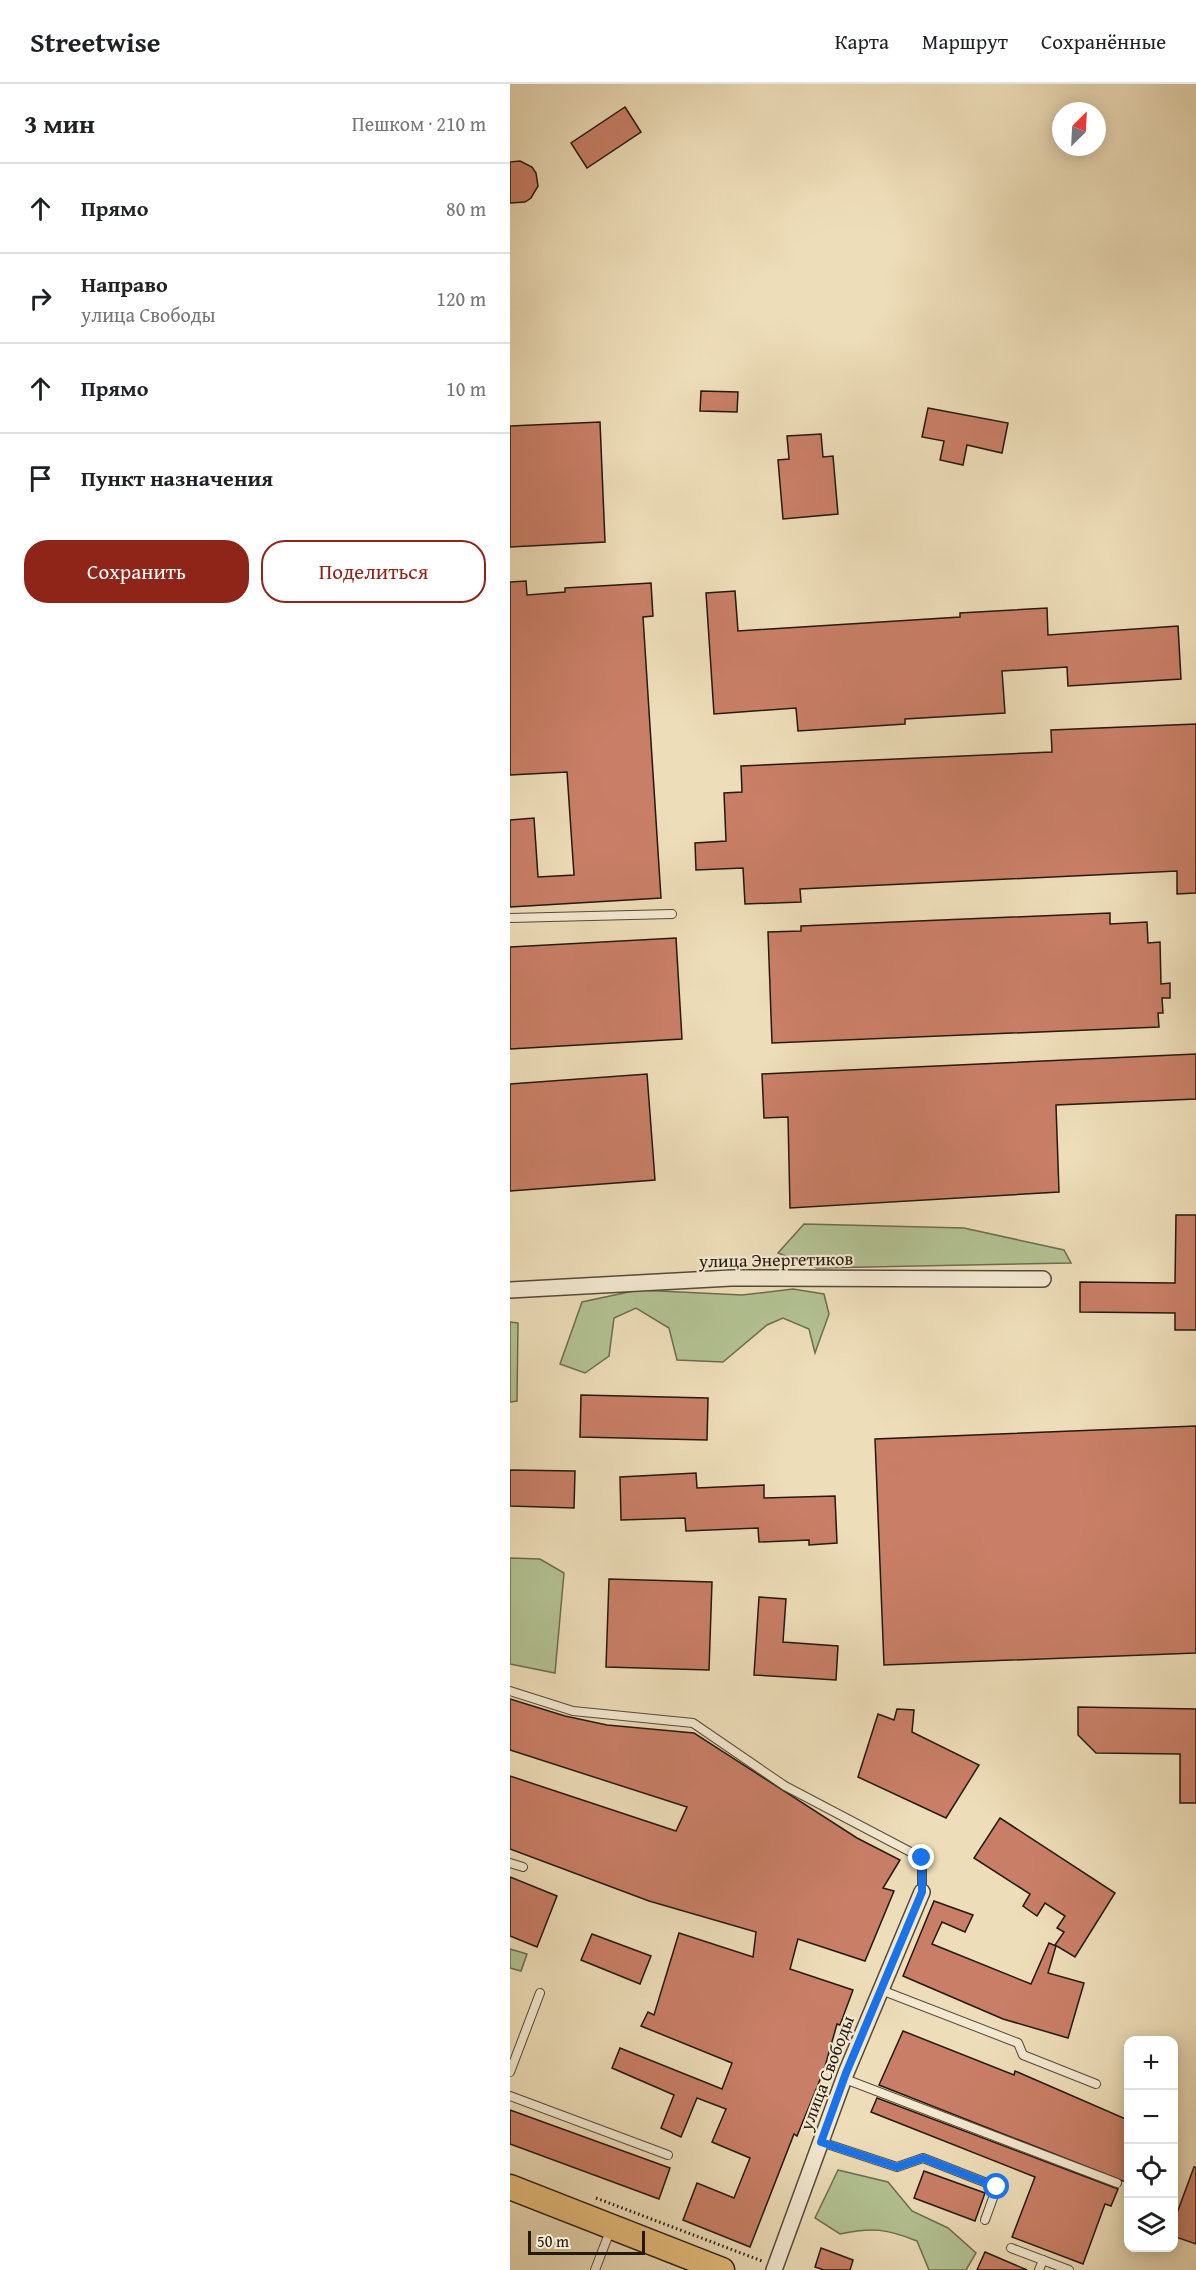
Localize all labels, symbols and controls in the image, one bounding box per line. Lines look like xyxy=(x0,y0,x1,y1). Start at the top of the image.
text: Streetwise xyxy=(30,21,160,62)
text: Карта xyxy=(835,26,889,57)
text: Маршрут xyxy=(922,26,1008,57)
text: Сохранённые xyxy=(1041,26,1166,57)
north arrow xyxy=(1052,102,1106,156)
text: 3 мин xyxy=(24,104,95,143)
text: Пешком · 210 m xyxy=(352,109,486,138)
icon: ahead xyxy=(24,192,57,225)
text: Прямо xyxy=(81,192,148,224)
text: 80 m xyxy=(446,194,486,223)
text: Направо xyxy=(81,268,168,300)
icon: right xyxy=(24,282,57,315)
text: 120 m xyxy=(436,284,486,313)
text: улица Свободы xyxy=(81,300,216,329)
icon: ahead xyxy=(24,372,57,405)
text: Прямо xyxy=(81,372,148,404)
text: 10 m xyxy=(446,374,486,403)
icon: arrive xyxy=(24,462,57,495)
text: Пункт назначения xyxy=(81,462,273,494)
button: Сохранить xyxy=(24,540,249,603)
button: Поделиться xyxy=(261,540,486,603)
street label: улица Энергетиков xyxy=(698,1245,854,1274)
route end xyxy=(908,1844,934,1870)
street label: улица Свободы xyxy=(792,2011,861,2135)
map controls xyxy=(1124,2036,1178,2252)
button: + xyxy=(1124,2036,1178,2090)
button: − xyxy=(1124,2090,1178,2144)
button: locate xyxy=(1124,2144,1178,2198)
route start xyxy=(983,2173,1009,2199)
button: layers xyxy=(1124,2198,1178,2252)
scale bar xyxy=(528,2228,645,2256)
text: 50 m xyxy=(537,2229,569,2253)

